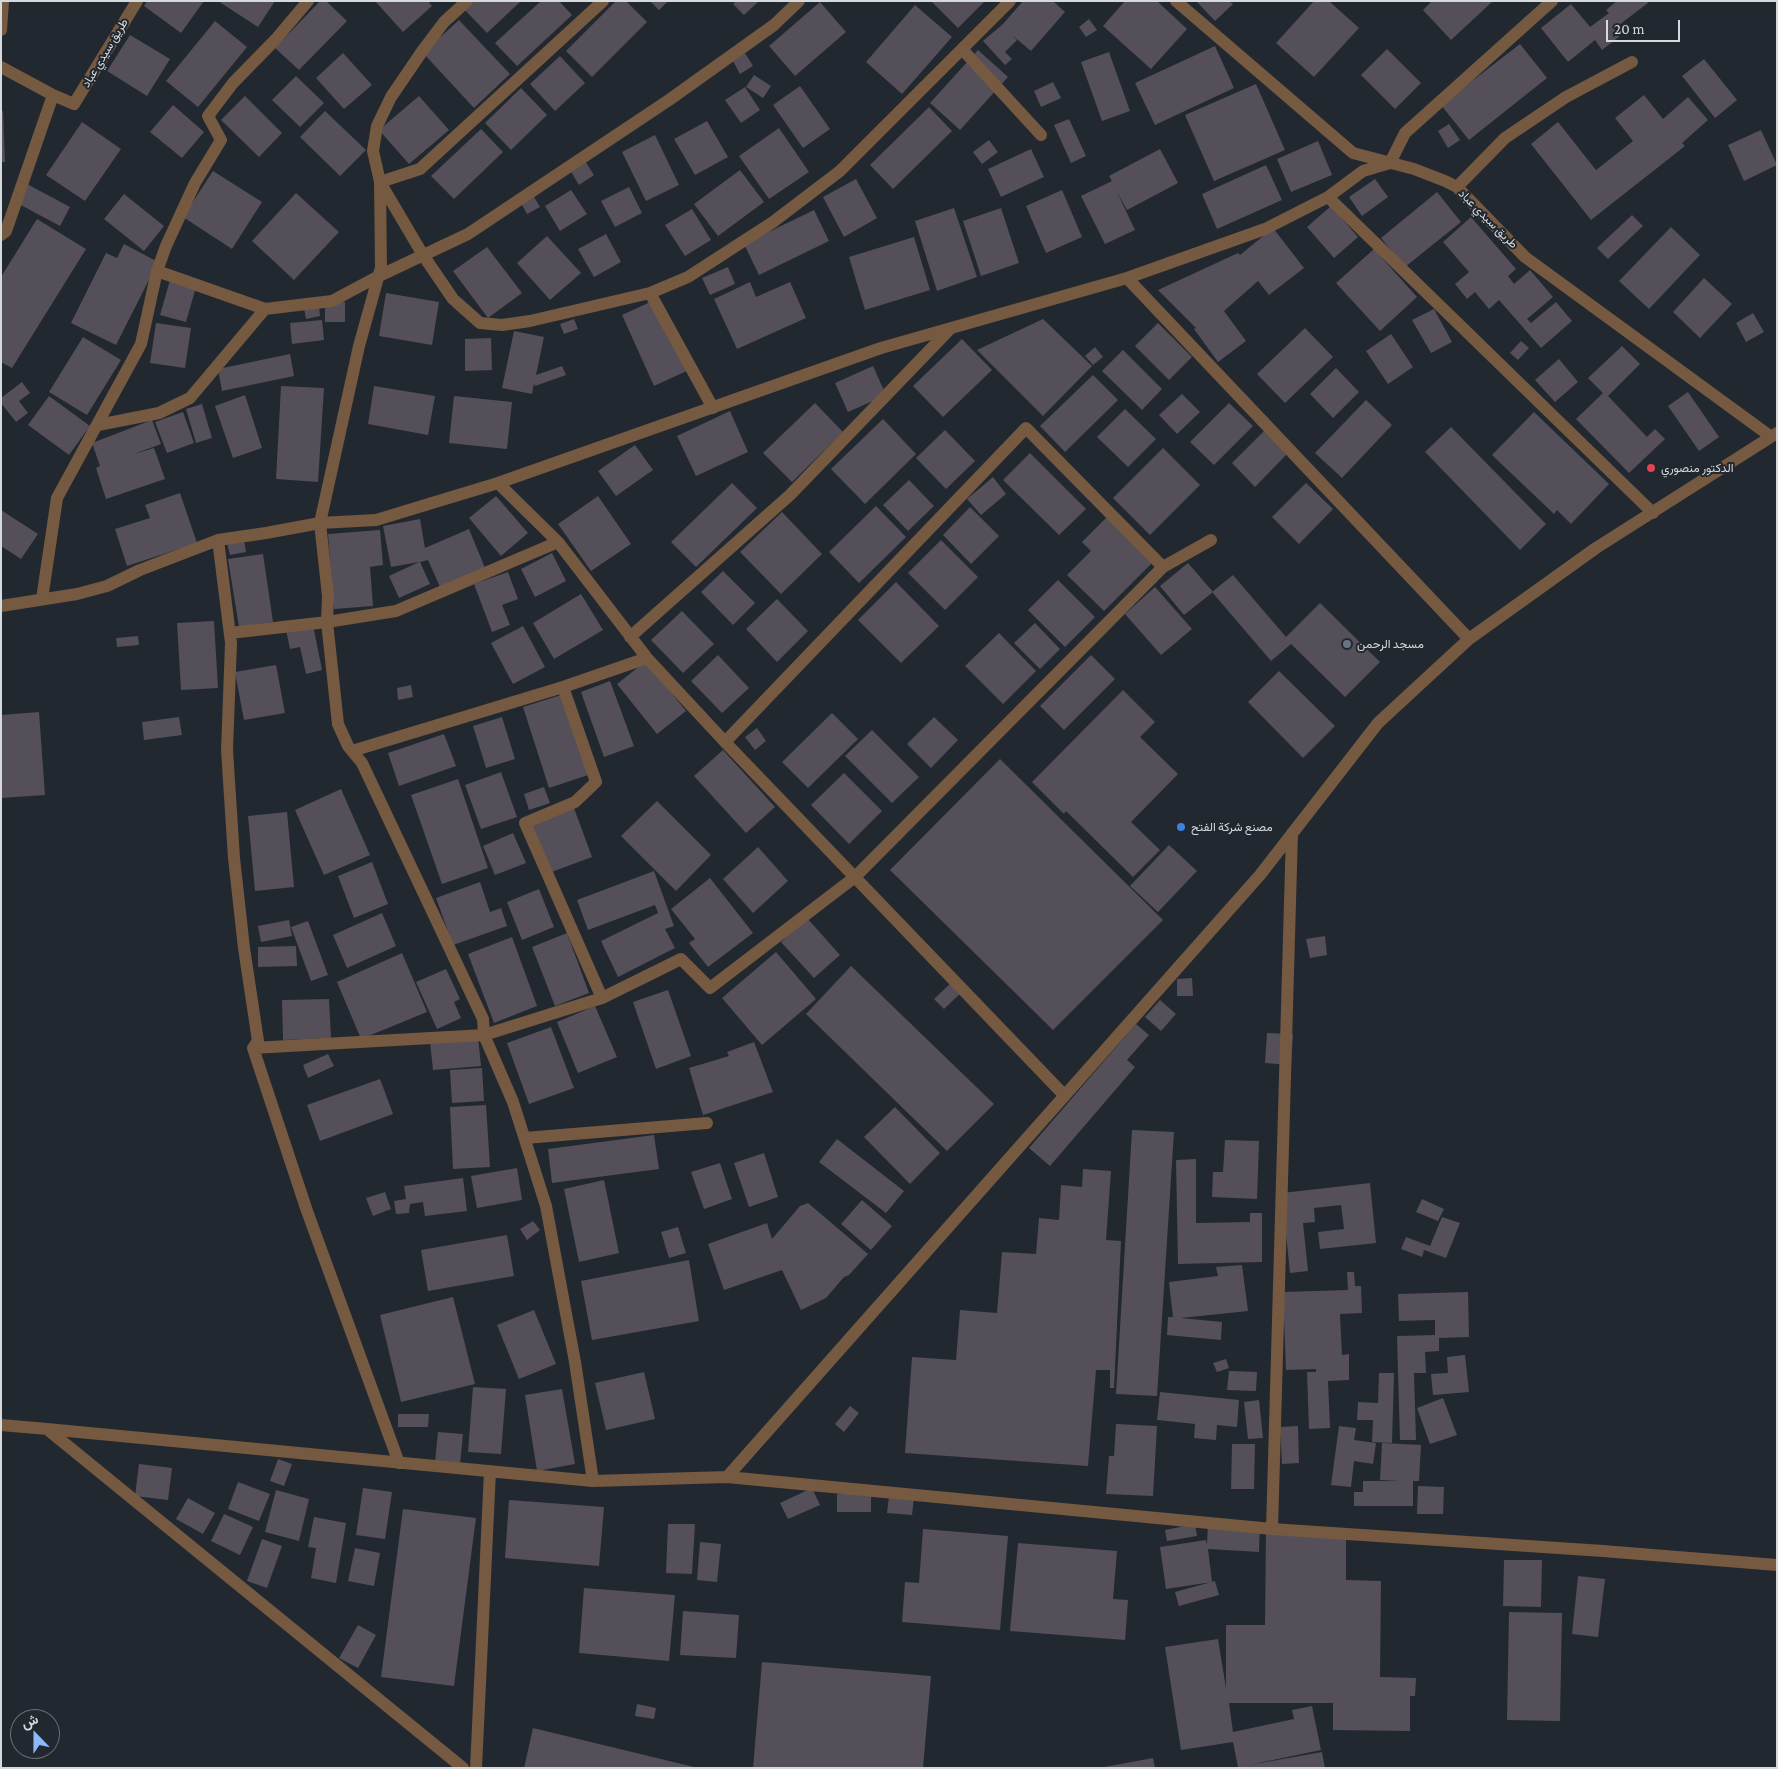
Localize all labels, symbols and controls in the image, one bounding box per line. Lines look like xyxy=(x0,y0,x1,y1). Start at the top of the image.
scale bar xyxy=(1608,10,1682,42)
street label: طريق سيدي عباد xyxy=(79,16,131,90)
text: 20 m xyxy=(1614,21,1645,37)
street label: طريق سيدي عباد xyxy=(1455,186,1521,252)
place label: الدكتور منصوري xyxy=(1661,461,1733,475)
marker: الدكتور منصوري xyxy=(1645,462,1657,474)
place label: مسجد الرحمن xyxy=(1357,637,1424,651)
marker: مسجد الرحمن xyxy=(1341,638,1353,650)
place label: مصنع شركة الفتح xyxy=(1191,820,1273,834)
marker: مصنع شركة الفتح xyxy=(1175,821,1187,833)
north arrow xyxy=(10,1709,60,1759)
text: ش xyxy=(19,1710,41,1732)

